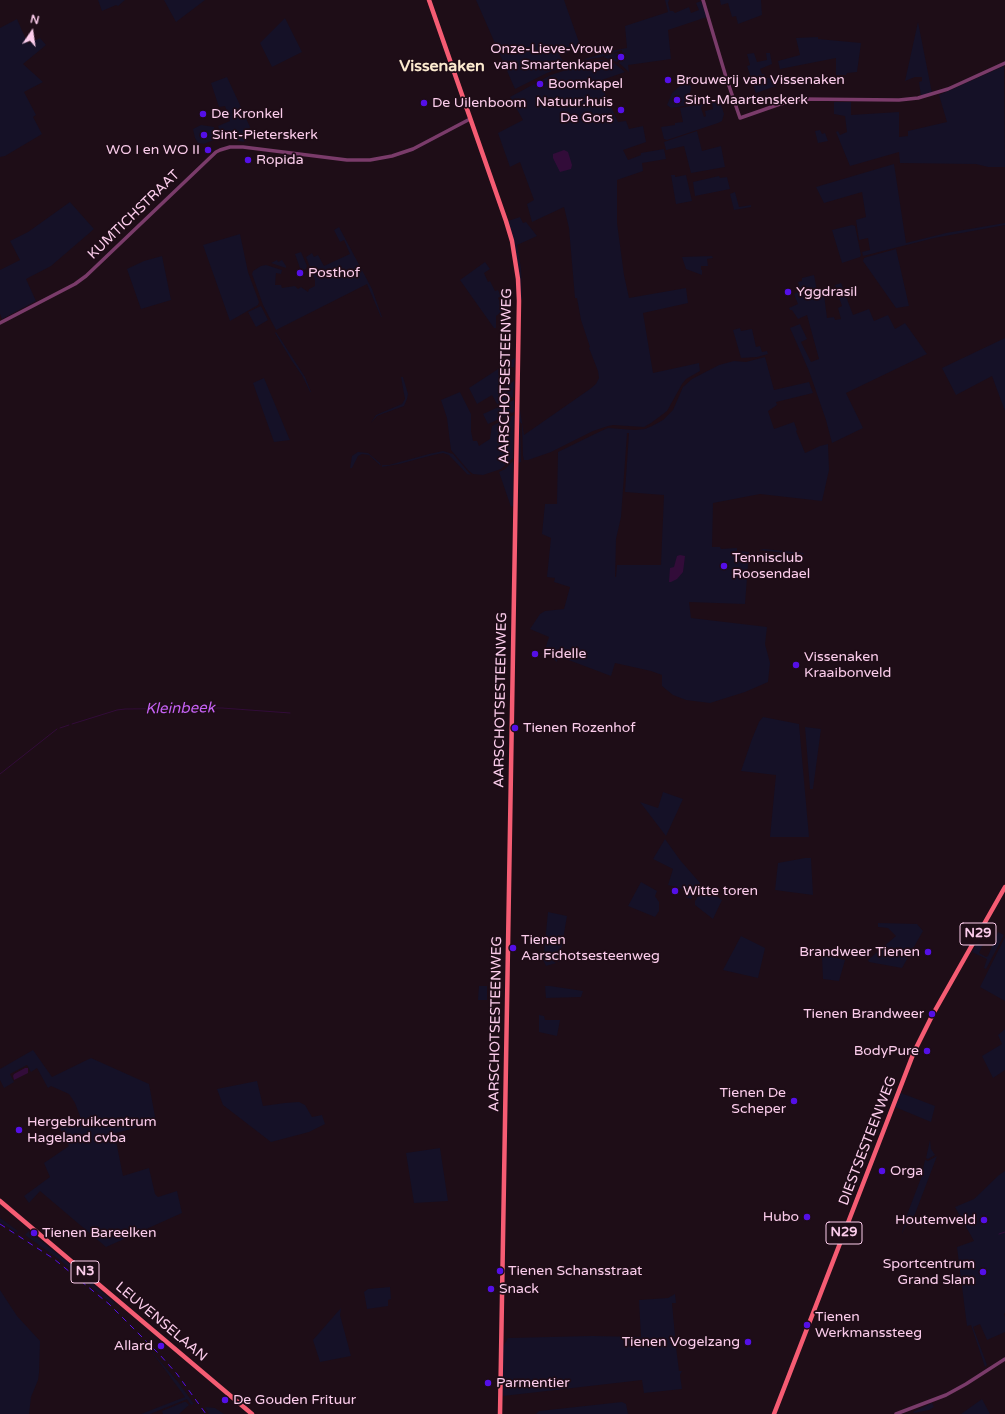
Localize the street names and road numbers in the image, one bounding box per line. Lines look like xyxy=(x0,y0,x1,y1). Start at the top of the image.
street label: KUMTICHSTRAAT xyxy=(85,167,183,263)
street label: AARSCHOTSESTEENWEG xyxy=(496,288,516,464)
street label: AARSCHOTSESTEENWEG xyxy=(491,612,511,788)
road number: N29 xyxy=(960,923,996,945)
street label: AARSCHOTSESTEENWEG xyxy=(486,936,506,1112)
street label: DIESTSESTEENWEG xyxy=(836,1074,900,1208)
road number: N29 xyxy=(826,1222,862,1244)
road number: N3 xyxy=(71,1261,99,1283)
street label: LEUVENSELAAN xyxy=(112,1279,210,1365)

